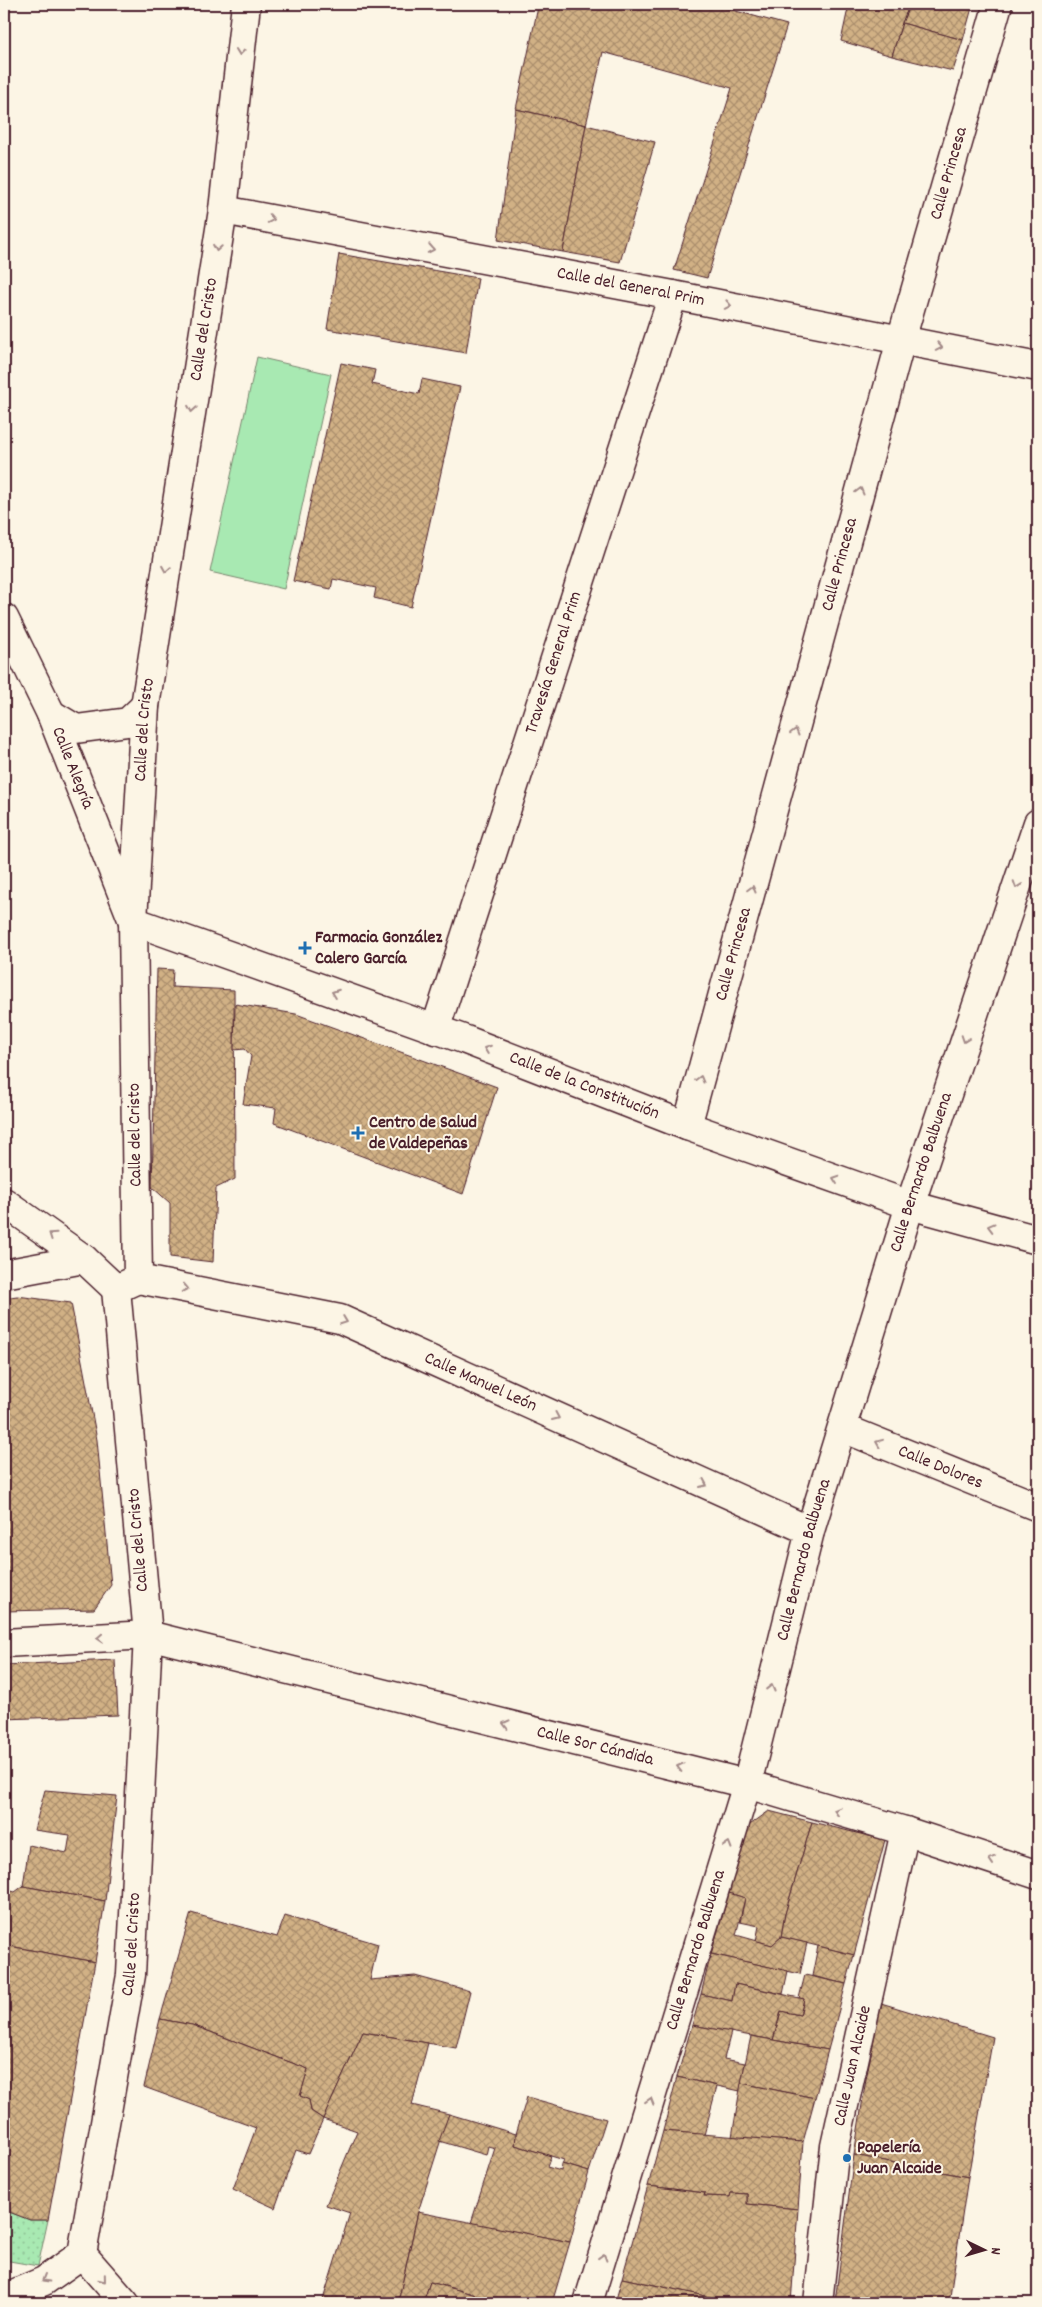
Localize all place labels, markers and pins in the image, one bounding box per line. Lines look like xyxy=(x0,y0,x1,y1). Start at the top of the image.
place label: Farmacia González Calero García xyxy=(315,926,442,972)
marker: Farmacia González Calero García xyxy=(299,942,311,954)
place label: Centro de Salud de Valdepeñas xyxy=(369,1111,477,1157)
marker: Centro de Salud de Valdepeñas xyxy=(351,1126,365,1140)
place label: Papelería Juan Alcaide xyxy=(857,2136,942,2182)
marker: Papelería Juan Alcaide xyxy=(841,2152,853,2164)

